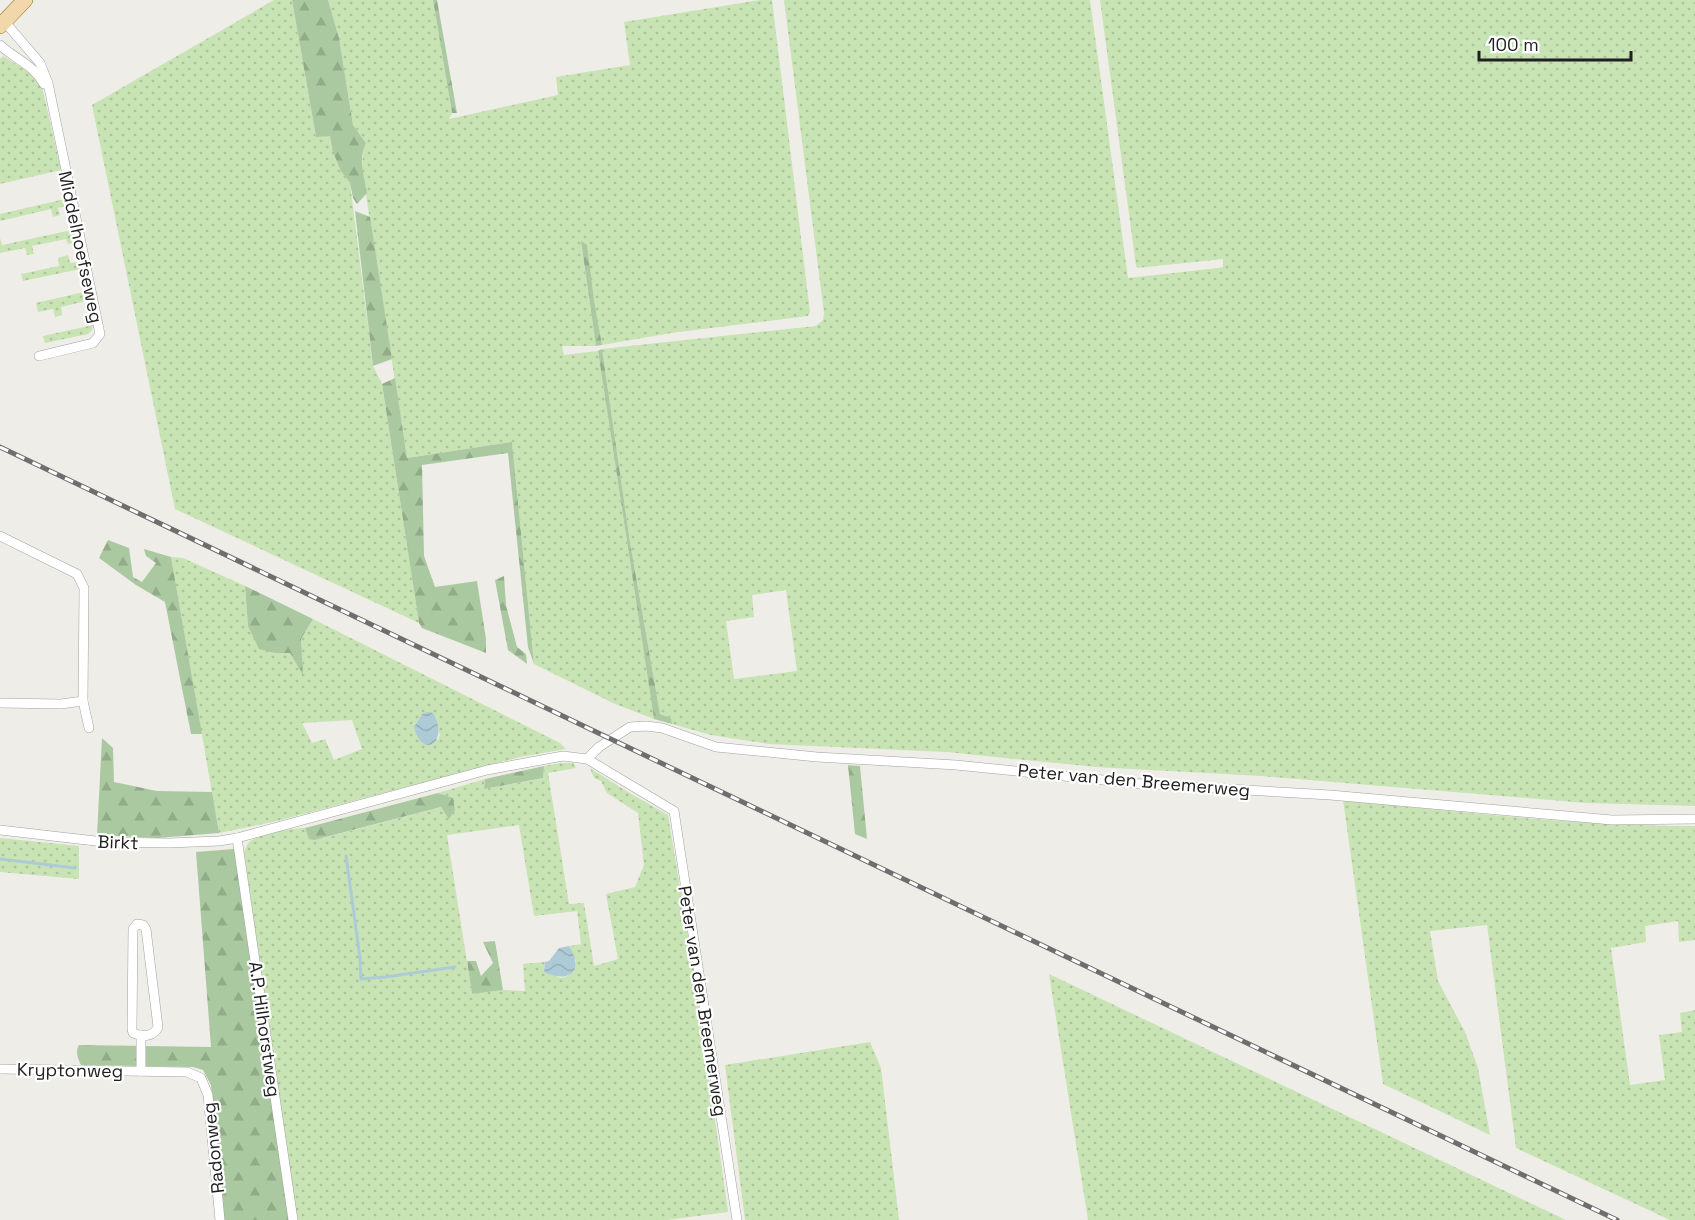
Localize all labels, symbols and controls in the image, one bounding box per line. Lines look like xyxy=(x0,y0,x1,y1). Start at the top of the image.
scale bar xyxy=(1479,24,1630,62)
text: 100 m xyxy=(1488,33,1539,56)
street label: Middelhoefseweg xyxy=(54,169,108,325)
street label: Peter van den Breemerweg xyxy=(1017,758,1251,802)
street label: Birkt xyxy=(97,830,139,854)
street label: Peter van den Breemerweg xyxy=(673,884,733,1118)
street label: A.P. Hilhorstweg xyxy=(244,960,286,1098)
street label: Kryptonweg xyxy=(17,1058,123,1082)
street label: Radonweg xyxy=(197,1101,229,1195)

